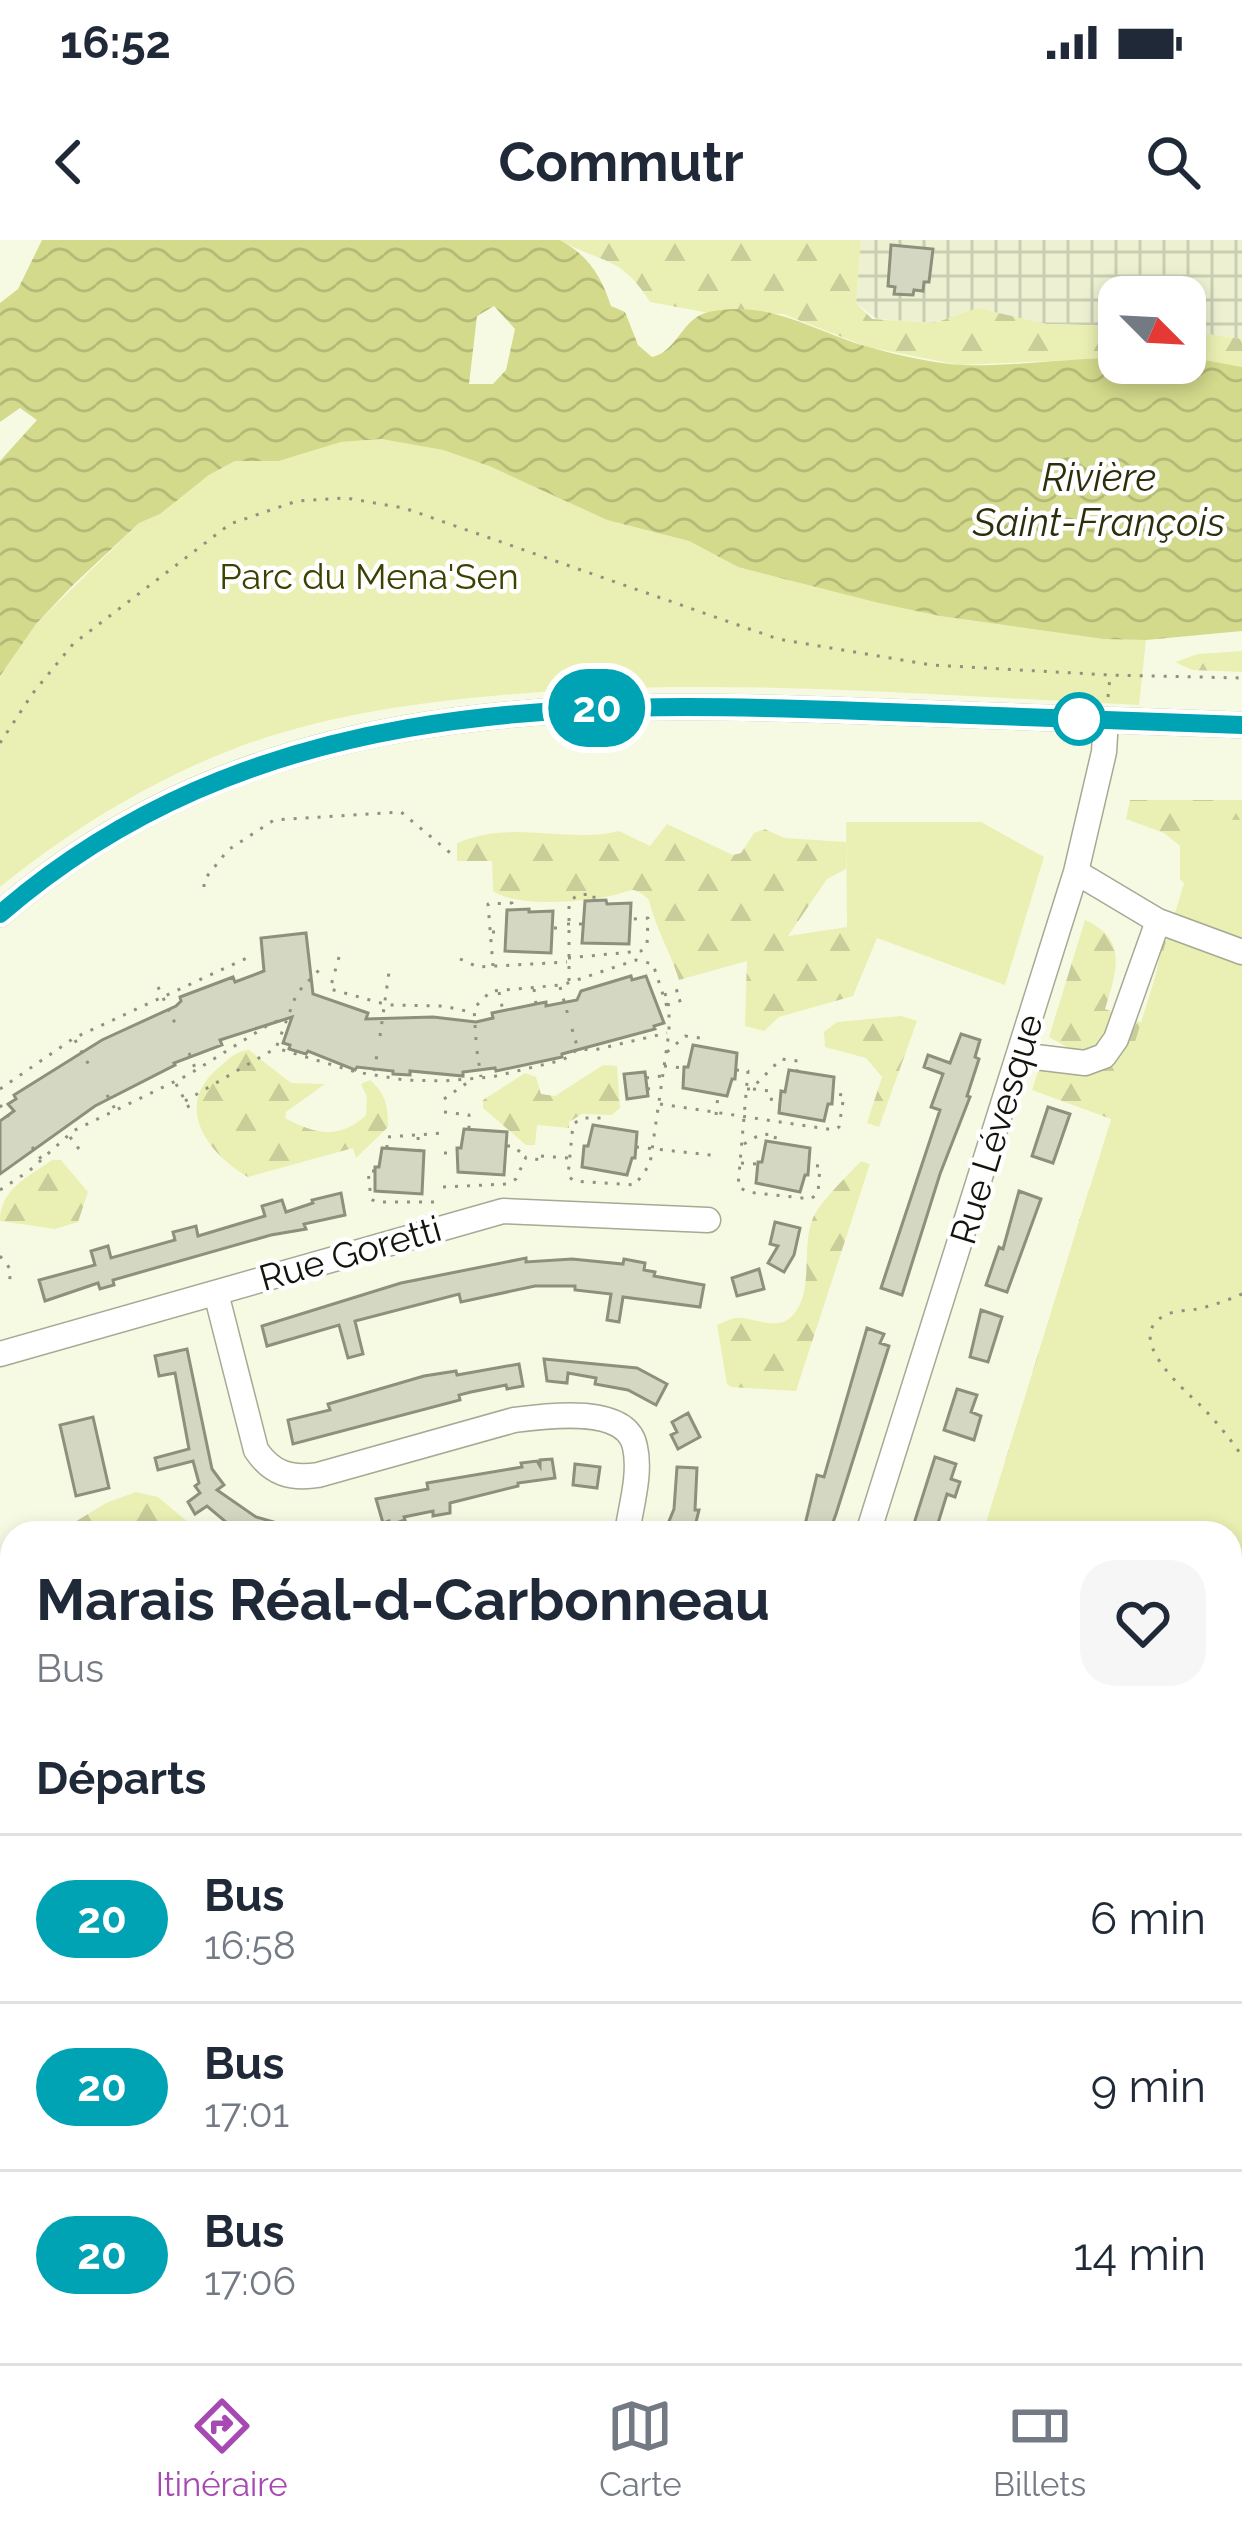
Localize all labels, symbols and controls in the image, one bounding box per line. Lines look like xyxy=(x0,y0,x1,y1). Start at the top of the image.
text: 16:52 xyxy=(60,16,171,69)
icon: back xyxy=(36,129,102,195)
icon: search xyxy=(1140,129,1206,195)
text: Commutr xyxy=(498,130,744,194)
north arrow xyxy=(1098,276,1206,384)
map controls xyxy=(1098,276,1206,384)
water label: Rivière Saint-François xyxy=(972,454,1225,545)
park label: Parc du Mena'Sen xyxy=(219,555,519,597)
line badge: 20 xyxy=(543,669,651,747)
text: 20 xyxy=(572,683,622,732)
unlabelled marker xyxy=(1054,694,1104,744)
street label: Rue Lévesque xyxy=(941,1009,1051,1249)
street label: Rue Goretti xyxy=(254,1207,446,1299)
button: heart xyxy=(1080,1560,1206,1686)
text: Marais Réal-d-Carbonneau xyxy=(36,1566,770,1633)
text: Bus xyxy=(36,1645,104,1691)
text: Départs xyxy=(36,1752,206,1805)
text: Bus xyxy=(204,1869,285,1922)
text: 6 min xyxy=(1090,1892,1206,1945)
text: 20 xyxy=(77,1894,127,1943)
text: 16:58 xyxy=(204,1922,296,1968)
text: Bus xyxy=(204,2037,285,2090)
text: 9 min xyxy=(1091,2060,1206,2113)
text: 20 xyxy=(77,2062,127,2111)
text: 17:01 xyxy=(204,2090,289,2136)
text: Bus xyxy=(204,2205,285,2258)
text: 14 min xyxy=(1073,2228,1206,2281)
text: 20 xyxy=(77,2230,127,2279)
text: 17:06 xyxy=(204,2258,296,2304)
tab: Itinéraire xyxy=(156,2393,288,2504)
tab: Carte xyxy=(599,2393,682,2504)
tab: Billets xyxy=(993,2393,1086,2504)

